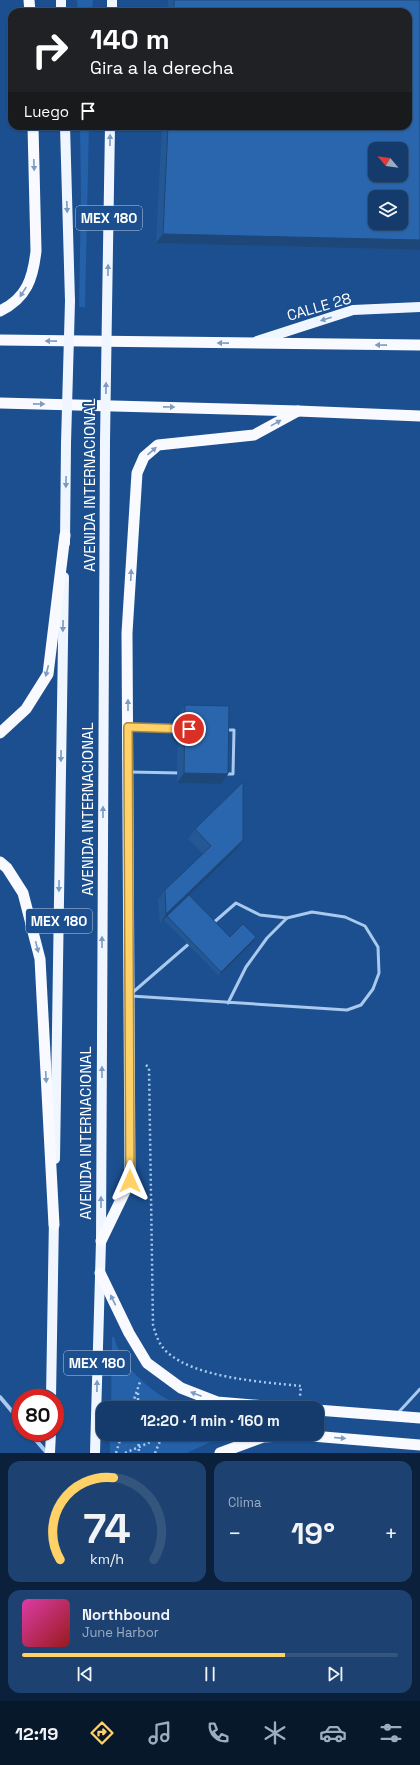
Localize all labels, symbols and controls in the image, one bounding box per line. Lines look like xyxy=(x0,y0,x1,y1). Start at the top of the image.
text: 140 m xyxy=(90,21,170,57)
icon: right xyxy=(24,24,76,76)
text: Gira a la derecha xyxy=(90,56,234,79)
icon: arrive xyxy=(77,100,99,122)
text: Luego xyxy=(24,102,69,121)
one-way arrow xyxy=(107,133,113,146)
north arrow xyxy=(368,142,408,182)
map controls xyxy=(368,142,408,230)
one-way arrow xyxy=(31,159,37,172)
button: layers xyxy=(368,190,408,230)
one-way arrow xyxy=(64,201,70,214)
road number: MEX 180 xyxy=(76,206,142,230)
one-way arrow xyxy=(105,263,111,276)
one-way arrow xyxy=(19,287,27,297)
street label: CALLE 28 xyxy=(284,288,353,325)
one-way arrow xyxy=(320,316,332,322)
one-way arrow xyxy=(44,338,57,344)
one-way arrow xyxy=(216,340,229,346)
one-way arrow xyxy=(374,342,387,348)
one-way arrow xyxy=(103,381,109,394)
street label: AVENIDA INTERNACIONAL xyxy=(80,398,99,572)
one-way arrow xyxy=(33,401,46,407)
one-way arrow xyxy=(163,404,175,411)
one-way arrow xyxy=(270,419,282,426)
one-way arrow xyxy=(146,446,157,455)
one-way arrow xyxy=(62,476,69,488)
one-way arrow xyxy=(127,569,134,581)
one-way arrow xyxy=(60,620,66,633)
one-way arrow xyxy=(44,665,50,677)
one-way arrow xyxy=(125,698,131,711)
pin xyxy=(172,712,206,746)
icon: arrive xyxy=(178,718,200,740)
street label: AVENIDA INTERNACIONAL xyxy=(78,722,97,896)
one-way arrow xyxy=(58,750,64,763)
one-way arrow xyxy=(100,805,106,818)
one-way arrow xyxy=(56,880,62,893)
road number: MEX 180 xyxy=(26,909,92,933)
one-way arrow xyxy=(99,935,105,948)
one-way arrow xyxy=(34,941,40,954)
street label: AVENIDA INTERNACIONAL xyxy=(76,1046,95,1220)
one-way arrow xyxy=(99,1065,105,1078)
one-way arrow xyxy=(43,1071,49,1084)
position arrow xyxy=(109,1160,151,1202)
one-way arrow xyxy=(98,1195,104,1208)
one-way arrow xyxy=(110,1294,116,1306)
road number: MEX 180 xyxy=(64,1351,130,1375)
one-way arrow xyxy=(94,1379,100,1392)
speed limit sign: 80 xyxy=(12,1389,64,1441)
one-way arrow xyxy=(191,1391,202,1397)
text: 12:20 · 1 min · 160 m xyxy=(140,1411,280,1430)
one-way arrow xyxy=(334,1435,346,1441)
text: Clima xyxy=(228,1494,261,1511)
text: 74 xyxy=(83,1501,131,1554)
text: 19° xyxy=(291,1514,335,1553)
text: − xyxy=(228,1519,242,1547)
text: + xyxy=(384,1519,398,1547)
text: km/h xyxy=(90,1549,124,1567)
text: Northbound xyxy=(82,1605,170,1624)
text: June Harbor xyxy=(82,1624,159,1641)
icon: previous xyxy=(74,1663,96,1685)
icon: pause xyxy=(199,1663,221,1685)
icon: next xyxy=(324,1663,346,1685)
icon: directions xyxy=(88,1719,116,1747)
icon: music xyxy=(146,1719,174,1747)
icon: phone xyxy=(204,1719,232,1747)
icon: climate xyxy=(261,1719,289,1747)
icon: car xyxy=(319,1719,347,1747)
icon: filters xyxy=(377,1719,405,1747)
text: 12:19 xyxy=(15,1722,58,1745)

